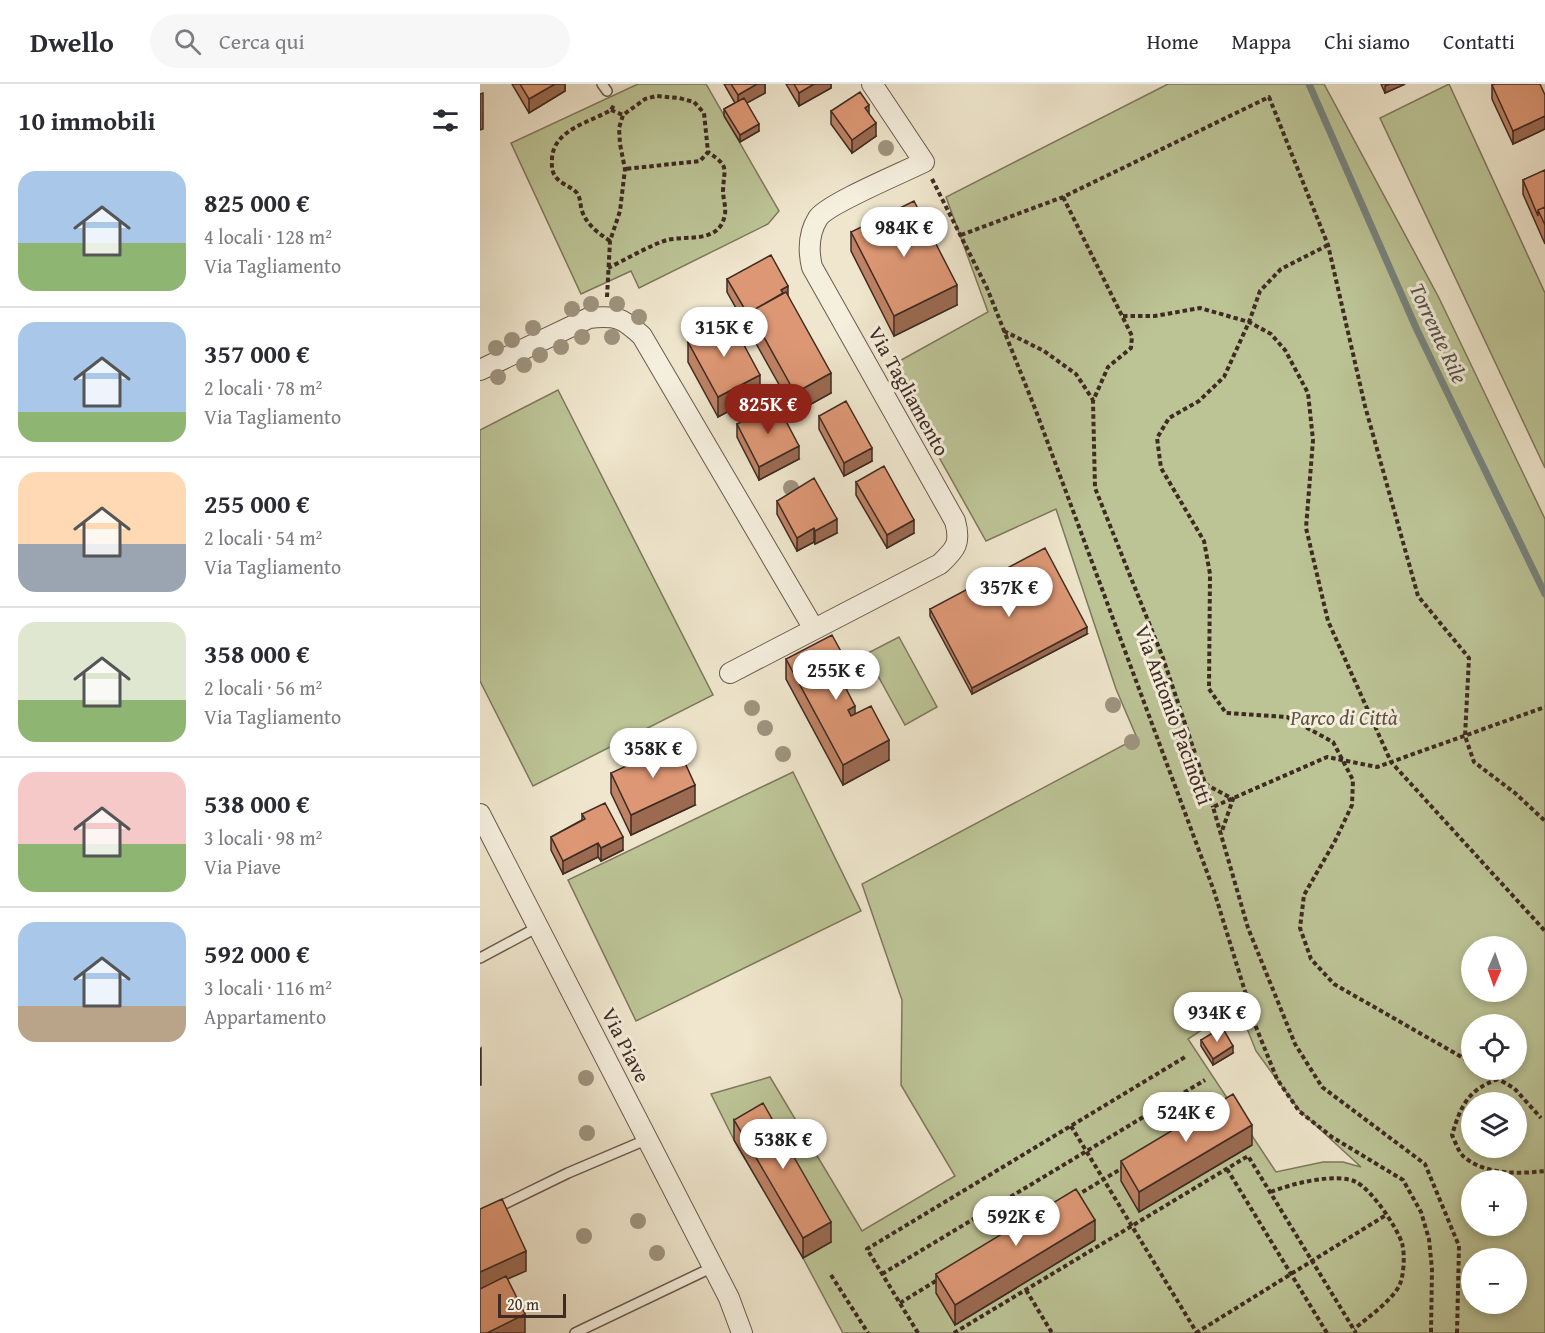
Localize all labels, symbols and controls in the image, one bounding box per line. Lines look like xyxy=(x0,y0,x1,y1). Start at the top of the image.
search box xyxy=(150,14,570,68)
text: Dwello xyxy=(30,21,114,62)
icon: search xyxy=(171,25,204,58)
text: Cerca qui xyxy=(219,25,305,57)
text: Home xyxy=(1147,26,1199,57)
text: Mappa xyxy=(1232,26,1291,57)
text: Chi siamo xyxy=(1324,26,1410,57)
text: Contatti xyxy=(1443,26,1515,57)
text: 10 immobili xyxy=(18,101,156,140)
icon: filters xyxy=(429,104,462,137)
text: 825 000 € xyxy=(204,183,310,222)
icon: home xyxy=(66,195,138,267)
pin: 984K € xyxy=(855,207,953,258)
text: 984K € xyxy=(875,212,933,241)
text: 4 locali · 128 m² xyxy=(204,222,332,251)
text: Via Tagliamento xyxy=(204,251,341,280)
water label: Torrente Rile xyxy=(1402,277,1476,389)
pin: 315K € xyxy=(675,307,773,358)
text: 315K € xyxy=(695,312,753,341)
street label: Via Tagliamento xyxy=(860,320,958,462)
text: 357 000 € xyxy=(204,334,310,373)
icon: home xyxy=(66,346,138,418)
text: 2 locali · 78 m² xyxy=(204,373,322,402)
pin: 825K € xyxy=(719,384,817,435)
text: 825K € xyxy=(739,389,797,418)
text: Via Tagliamento xyxy=(204,402,341,431)
text: 255 000 € xyxy=(204,484,310,523)
icon: home xyxy=(66,496,138,568)
text: 2 locali · 54 m² xyxy=(204,523,322,552)
text: Via Tagliamento xyxy=(204,552,341,581)
pin: 357K € xyxy=(960,567,1058,618)
text: 357K € xyxy=(980,572,1038,601)
street label: Via Antonio Pacinotti xyxy=(1127,621,1221,809)
text: 358 000 € xyxy=(204,634,310,673)
icon: home xyxy=(66,646,138,718)
pin: 255K € xyxy=(787,650,885,701)
text: 255K € xyxy=(807,655,865,684)
text: 2 locali · 56 m² xyxy=(204,673,322,702)
text: Via Tagliamento xyxy=(204,702,341,731)
park label: Parco di Città xyxy=(1289,702,1398,733)
pin: 358K € xyxy=(604,728,702,779)
text: 358K € xyxy=(624,733,682,762)
text: 538 000 € xyxy=(204,784,310,823)
icon: home xyxy=(66,796,138,868)
text: 3 locali · 98 m² xyxy=(204,823,322,852)
text: Via Piave xyxy=(204,852,281,881)
text: 592 000 € xyxy=(204,934,310,973)
north arrow xyxy=(1461,936,1527,1002)
map controls xyxy=(1461,936,1527,1314)
icon: home xyxy=(66,946,138,1018)
text: 3 locali · 116 m² xyxy=(204,973,332,1002)
pin: 934K € xyxy=(1168,992,1266,1043)
text: 934K € xyxy=(1188,997,1246,1026)
text: Appartamento xyxy=(204,1002,326,1031)
street label: Via Piave xyxy=(594,1002,658,1088)
button: locate xyxy=(1461,1014,1527,1080)
pin: 524K € xyxy=(1137,1092,1235,1143)
button: layers xyxy=(1461,1092,1527,1158)
text: 524K € xyxy=(1157,1097,1215,1126)
pin: 538K € xyxy=(734,1119,832,1170)
text: 538K € xyxy=(754,1124,812,1153)
button: + xyxy=(1461,1170,1527,1236)
pin: 592K € xyxy=(967,1196,1065,1247)
text: 592K € xyxy=(987,1201,1045,1230)
button: − xyxy=(1461,1248,1527,1314)
scale bar xyxy=(498,1291,566,1318)
text: 20 m xyxy=(507,1292,539,1316)

